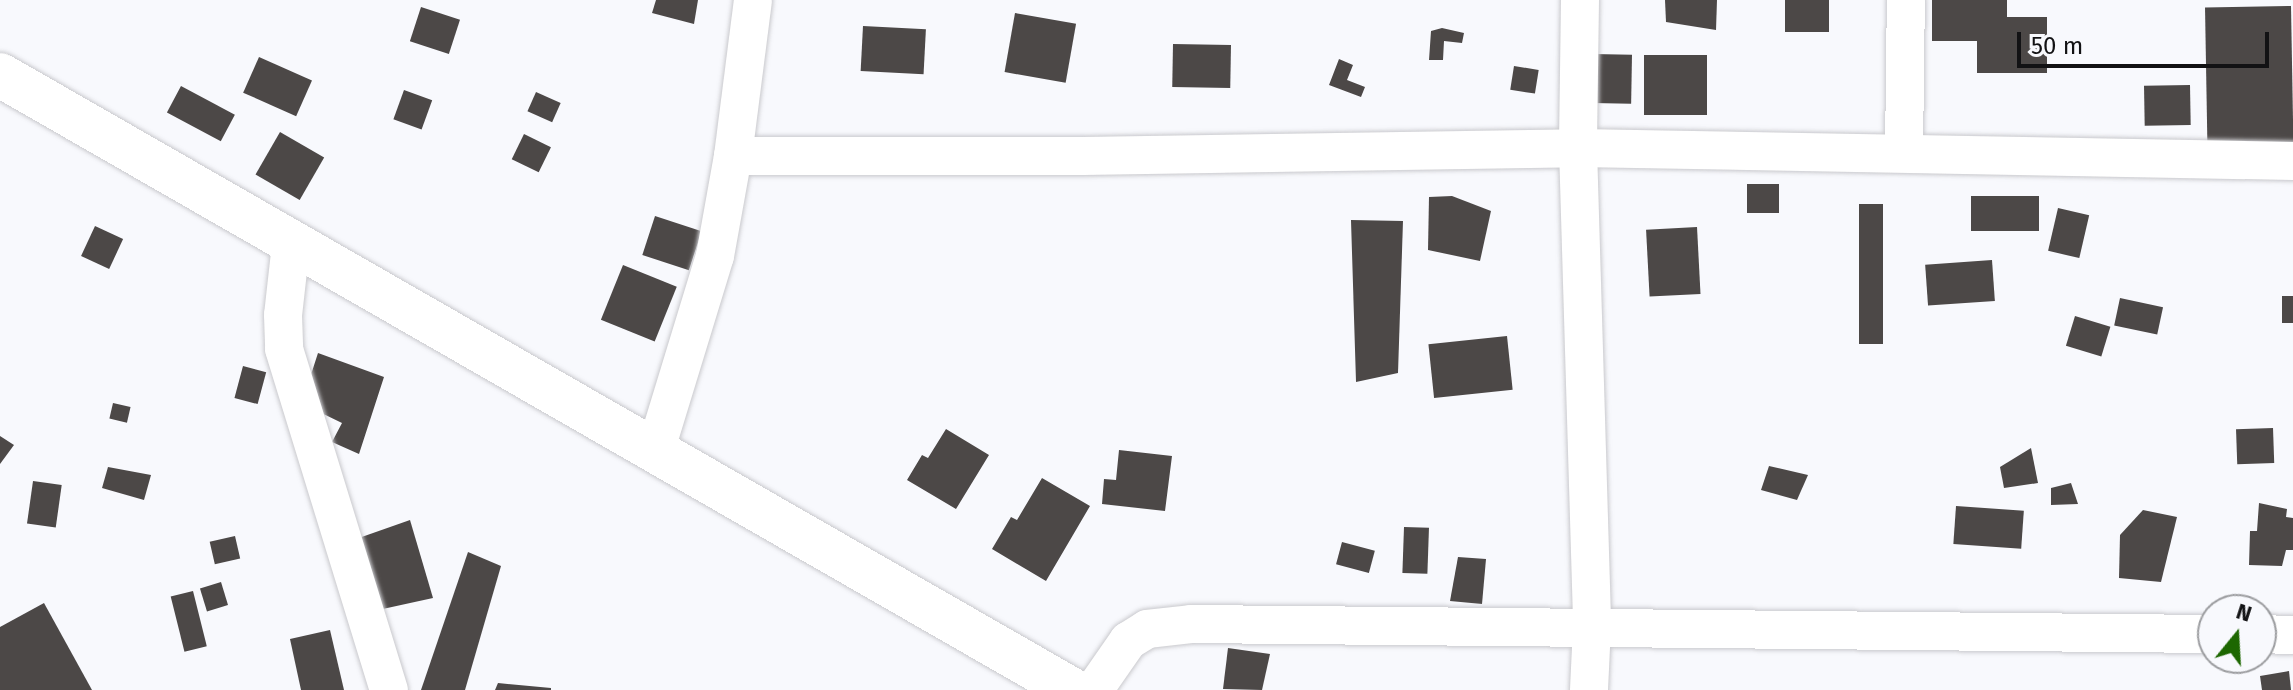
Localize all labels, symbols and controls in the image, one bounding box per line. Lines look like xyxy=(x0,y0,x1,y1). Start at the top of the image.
scale bar xyxy=(2021,16,2273,66)
text: 50 m xyxy=(2031,32,2083,60)
north arrow xyxy=(2197,594,2277,674)
text: N xyxy=(2233,598,2255,628)

